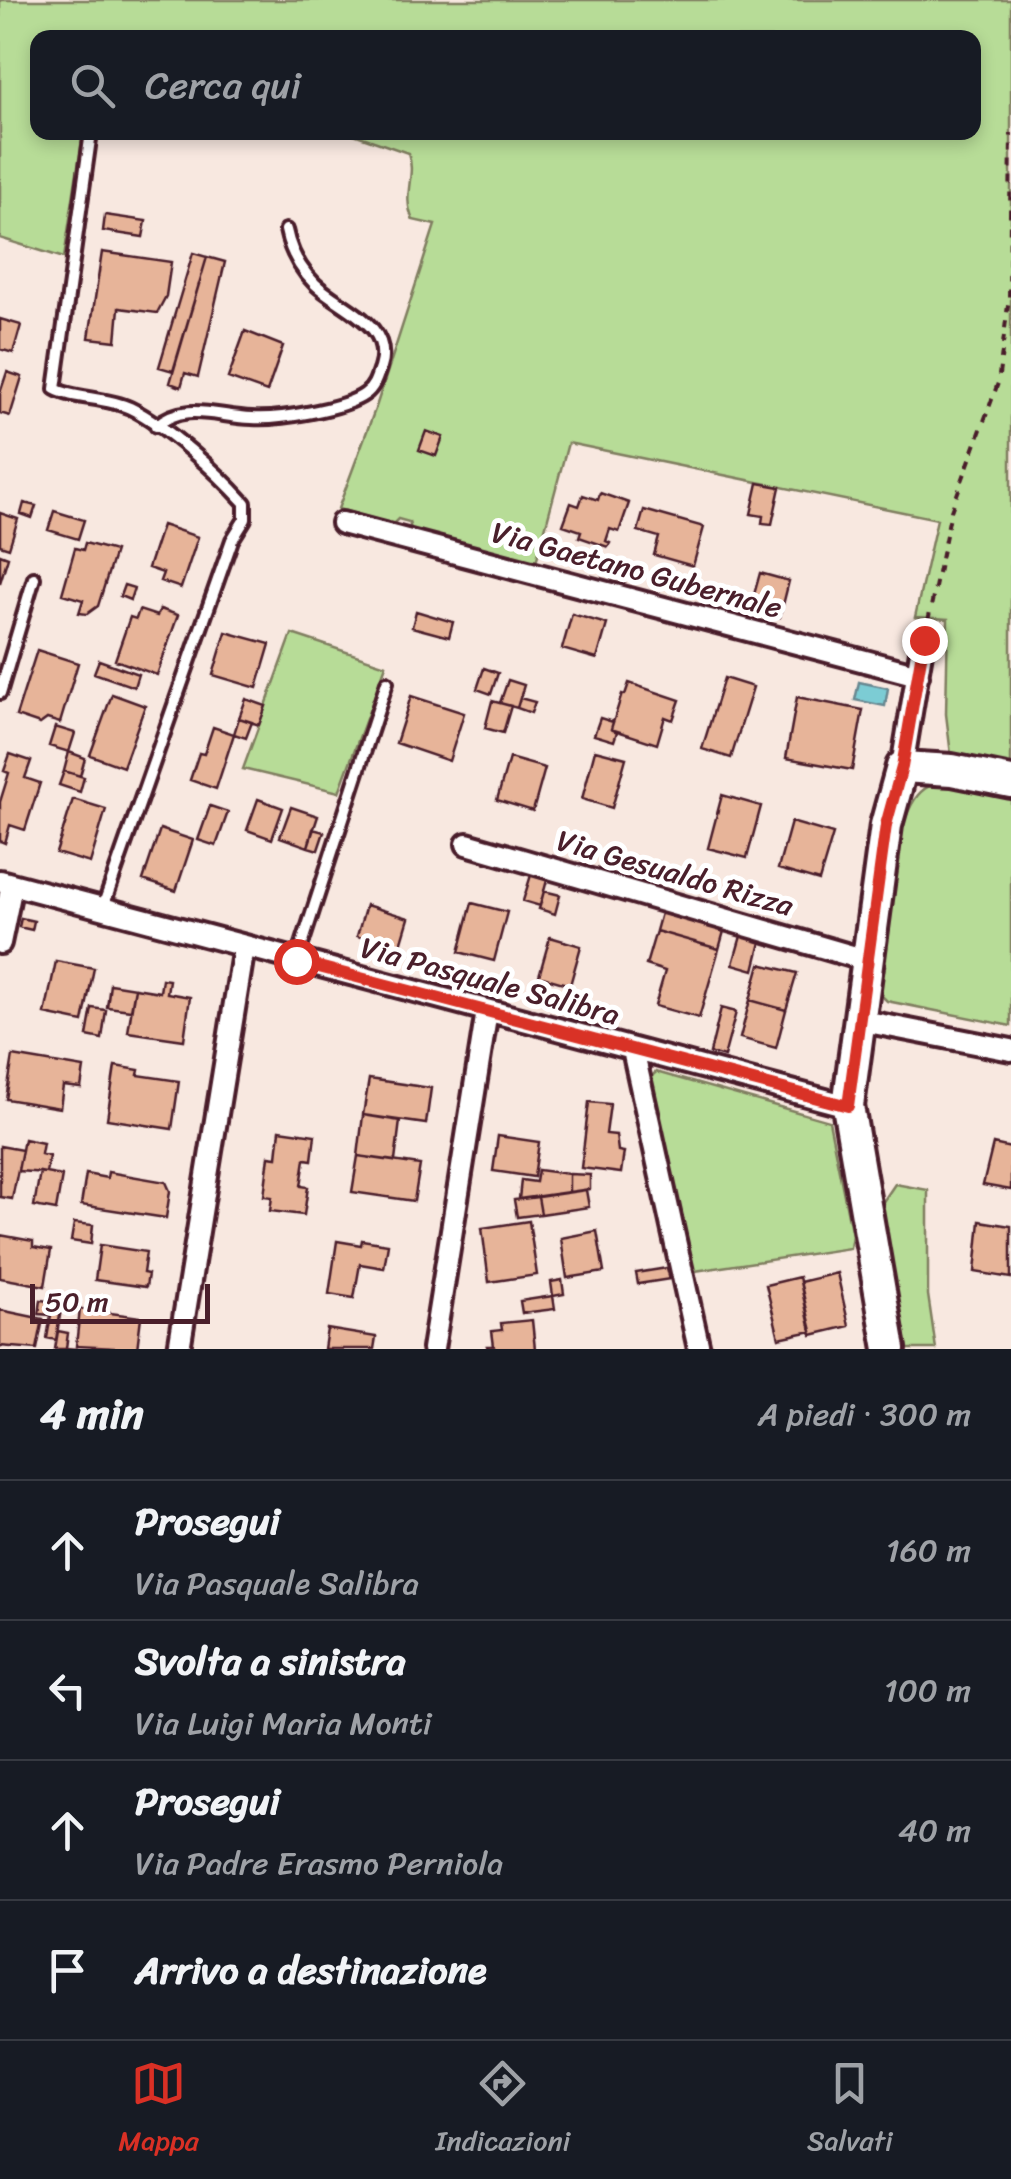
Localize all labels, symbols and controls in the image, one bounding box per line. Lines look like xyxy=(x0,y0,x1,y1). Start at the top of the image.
search box xyxy=(30,30,981,140)
text: Cerca qui xyxy=(145,52,301,119)
icon: search xyxy=(65,58,120,113)
street label: Via Gaetano Gubernale xyxy=(486,505,788,635)
route end xyxy=(902,618,948,664)
street label: Via Gesualdo Rizza xyxy=(550,813,801,933)
street label: Via Pasquale Salibra xyxy=(354,920,626,1042)
route start xyxy=(274,939,320,985)
text: 50 m xyxy=(45,1277,109,1326)
scale bar xyxy=(30,1279,210,1324)
text: 4 min xyxy=(40,1377,144,1451)
text: A piedi · 300 m xyxy=(758,1386,971,1443)
text: Prosegui xyxy=(135,1488,280,1555)
text: 160 m xyxy=(886,1522,971,1579)
icon: ahead xyxy=(40,1523,95,1578)
text: Via Pasquale Salibra xyxy=(135,1555,419,1612)
text: Svolta a sinistra xyxy=(135,1628,406,1695)
text: 100 m xyxy=(884,1662,971,1719)
icon: left xyxy=(40,1663,95,1718)
text: Via Luigi Maria Monti xyxy=(135,1695,432,1752)
text: Prosegui xyxy=(135,1768,280,1835)
text: 40 m xyxy=(898,1802,971,1859)
icon: ahead xyxy=(40,1803,95,1858)
text: Via Padre Erasmo Perniola xyxy=(135,1835,503,1892)
text: Arrivo a destinazione xyxy=(135,1937,487,2004)
icon: arrive xyxy=(40,1943,95,1998)
tab: Mappa xyxy=(118,2056,199,2165)
tab: Indicazioni xyxy=(436,2056,570,2165)
tab: Salvati xyxy=(807,2056,893,2165)

